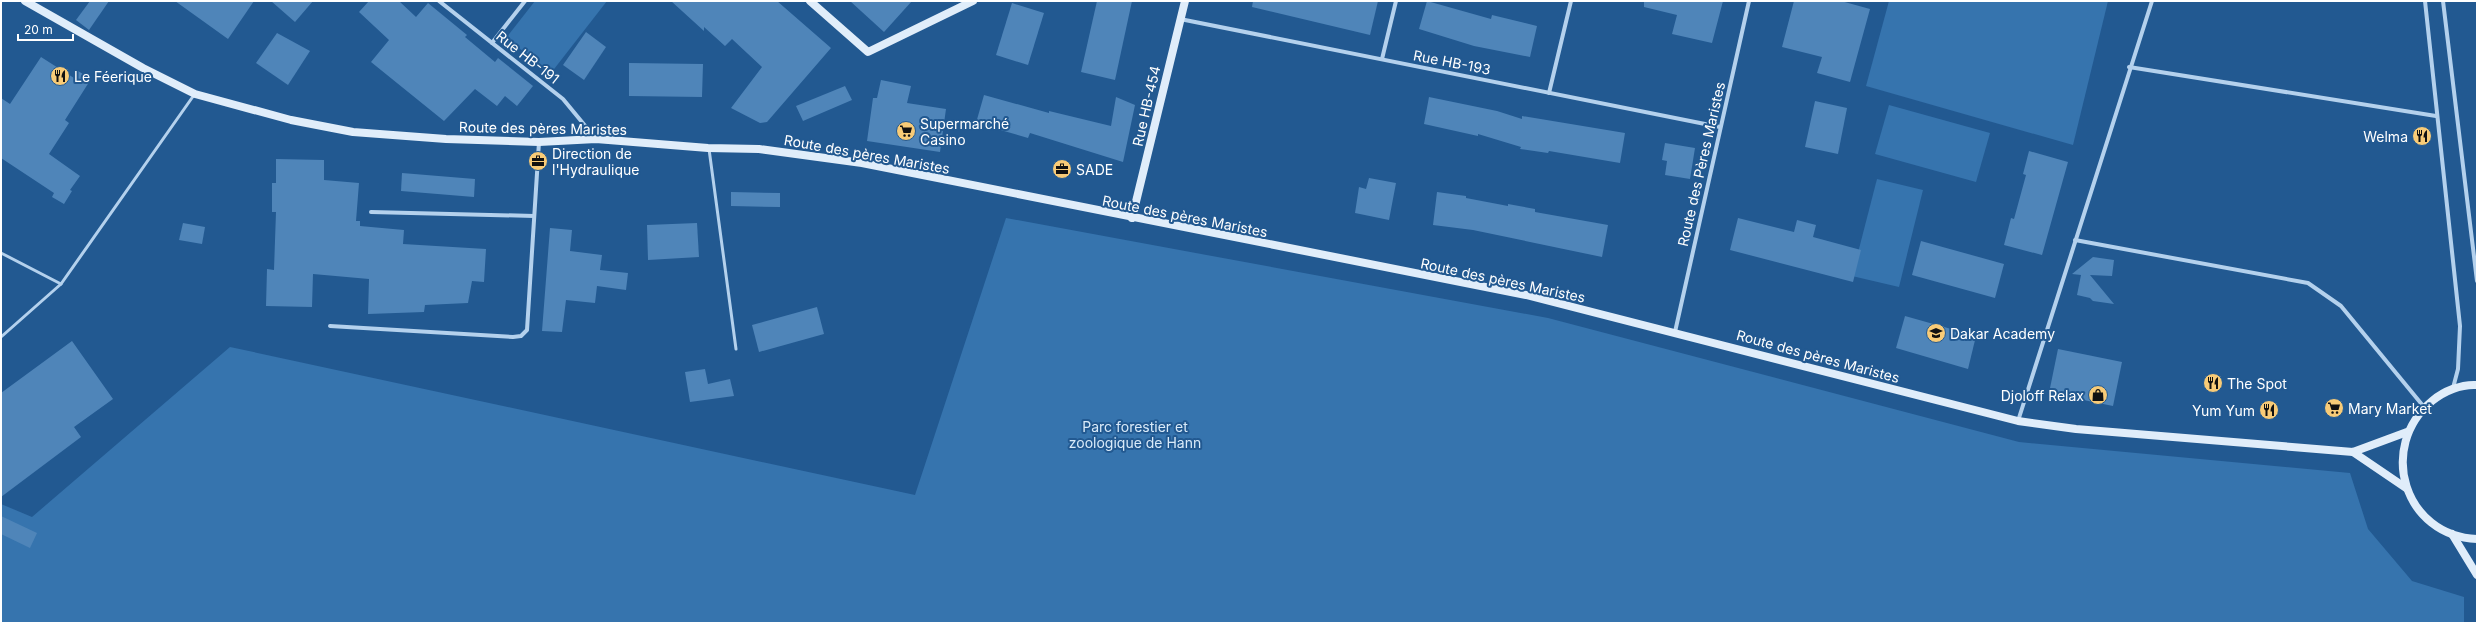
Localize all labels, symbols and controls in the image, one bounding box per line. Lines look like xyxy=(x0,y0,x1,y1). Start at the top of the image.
scale bar xyxy=(18,16,73,42)
text: 20 m xyxy=(24,22,53,37)
street label: Rue HB-191 xyxy=(493,27,563,87)
street label: Rue HB-193 xyxy=(1412,46,1492,78)
street label: Rue HB-454 xyxy=(1128,64,1164,148)
restaurant icon: Le Féerique xyxy=(49,65,71,87)
place label: Le Féerique xyxy=(74,68,152,85)
street label: Route des Pères Maristes xyxy=(1674,80,1728,248)
place label: Supermarché Casino xyxy=(920,115,1009,148)
street label: Route des pères Maristes xyxy=(459,118,627,138)
supermarket icon: Supermarché Casino xyxy=(895,120,917,142)
restaurant icon: Welma xyxy=(2411,125,2433,147)
place label: Welma xyxy=(2363,128,2408,145)
street label: Route des pères Maristes xyxy=(783,131,951,177)
place label: Direction de l'Hydraulique xyxy=(552,145,639,178)
office icon: Direction de l'Hydraulique xyxy=(527,150,549,172)
office icon: SADE xyxy=(1051,158,1073,180)
place label: SADE xyxy=(1076,161,1113,178)
street label: Route des pères Maristes xyxy=(1101,192,1269,240)
street label: Route des pères Maristes xyxy=(1419,254,1587,306)
school or university icon: Dakar Academy xyxy=(1925,322,1947,344)
place label: Dakar Academy xyxy=(1950,325,2055,342)
street label: Route des pères Maristes xyxy=(1735,326,1901,386)
restaurant icon: The Spot xyxy=(2202,372,2224,394)
place label: The Spot xyxy=(2227,375,2287,392)
shop icon: Djoloff Relax xyxy=(2087,384,2109,406)
place label: Djoloff Relax xyxy=(2001,387,2084,404)
supermarket icon: Mary Market xyxy=(2323,397,2345,419)
restaurant icon: Yum Yum xyxy=(2258,399,2280,421)
place label: Mary Market xyxy=(2348,400,2432,417)
place label: Yum Yum xyxy=(2192,402,2255,419)
park label: Parc forestier et zoologique de Hann xyxy=(1069,418,1201,451)

